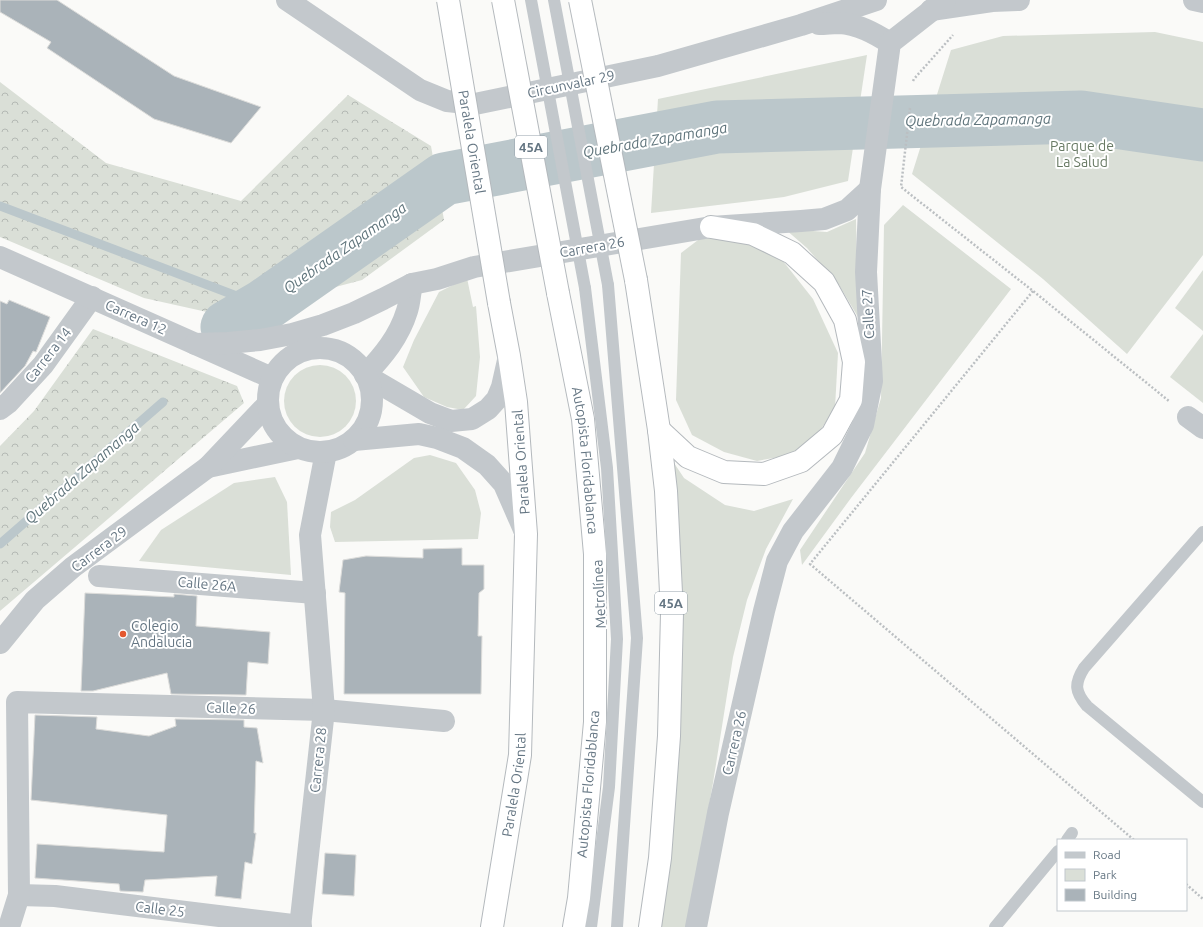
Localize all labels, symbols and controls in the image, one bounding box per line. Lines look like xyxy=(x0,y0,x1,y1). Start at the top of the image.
street label: Circunvalar 29 xyxy=(526,67,616,101)
street label: Paralela Oriental xyxy=(455,89,489,196)
water label: Quebrada Zapamanga xyxy=(905,110,1051,130)
water label: Quebrada Zapamanga xyxy=(581,118,729,162)
road number: 45A xyxy=(515,136,547,158)
park label: Parque de La Salud xyxy=(1050,138,1114,170)
water label: Quebrada Zapamanga xyxy=(280,199,410,297)
street label: Carrera 26 xyxy=(558,233,626,261)
street label: Calle 27 xyxy=(859,289,877,339)
street label: Carrera 12 xyxy=(103,296,169,338)
street label: Carrera 14 xyxy=(21,324,75,386)
street label: Autopista Floridablanca xyxy=(569,385,601,535)
street label: Paralela Oriental xyxy=(509,409,533,515)
water label: Quebrada Zapamanga xyxy=(21,418,143,528)
street label: Carrera 29 xyxy=(68,523,130,575)
street label: Metrolínea xyxy=(589,559,609,629)
street label: Calle 26A xyxy=(177,573,237,595)
road number: 45A xyxy=(655,592,687,614)
place label: Colegio Andalucia xyxy=(131,618,192,650)
marker: Colegio Andalucia xyxy=(118,629,128,639)
street label: Calle 26 xyxy=(206,699,256,717)
street label: Autopista Floridablanca xyxy=(574,709,602,859)
street label: Carrera 26 xyxy=(719,709,749,777)
street label: Carrera 28 xyxy=(307,726,329,793)
street label: Paralela Oriental xyxy=(499,732,529,838)
legend xyxy=(1057,839,1187,911)
text: Road xyxy=(1093,848,1121,861)
text: Park xyxy=(1093,868,1117,881)
text: Building xyxy=(1093,888,1137,901)
street label: Calle 25 xyxy=(134,898,186,920)

